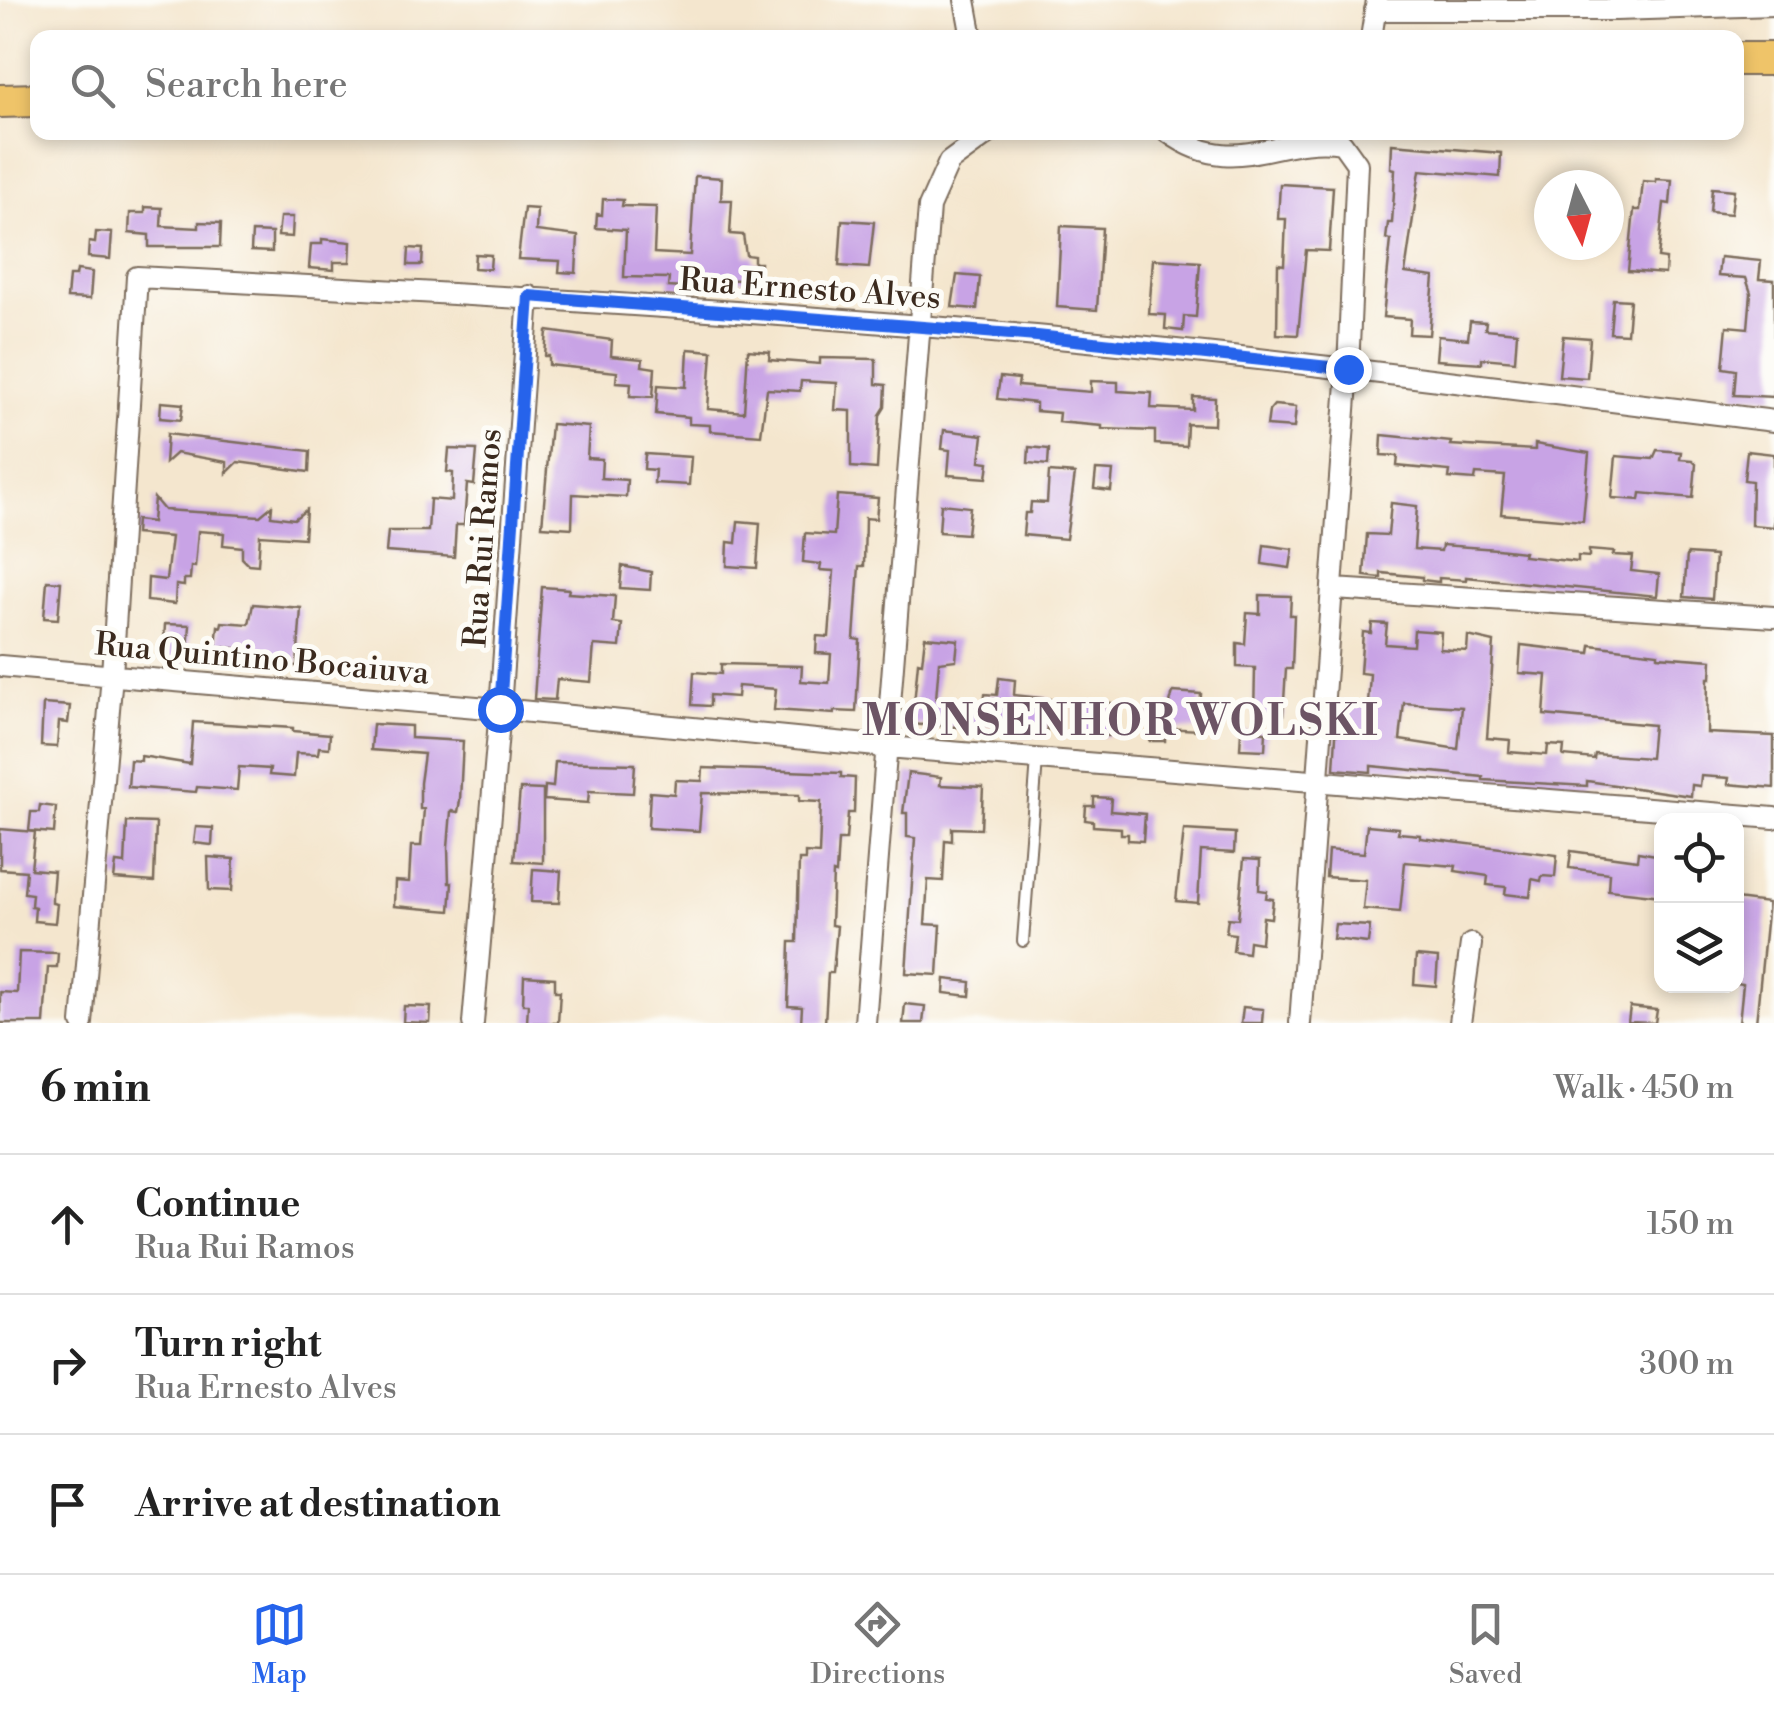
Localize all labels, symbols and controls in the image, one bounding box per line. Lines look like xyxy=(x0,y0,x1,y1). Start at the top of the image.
search box xyxy=(30,30,1744,140)
icon: search xyxy=(65,58,120,113)
text: Search here xyxy=(145,62,348,109)
north arrow xyxy=(1534,170,1624,260)
street label: Rua Ernesto Alves xyxy=(678,260,942,318)
route end xyxy=(1326,347,1372,393)
street label: Rua Rui Ramos xyxy=(455,427,511,649)
street label: Rua Quintino Bocaiuva xyxy=(93,624,431,694)
route start xyxy=(478,687,524,733)
district label: MONSENHOR WOLSKI xyxy=(862,696,1380,749)
map controls xyxy=(1654,813,1744,993)
button: locate xyxy=(1654,813,1744,903)
button: layers xyxy=(1654,903,1744,993)
text: 6 min xyxy=(40,1062,151,1115)
text: Walk · 450 m xyxy=(1554,1068,1734,1108)
text: Continue xyxy=(135,1181,300,1228)
icon: ahead xyxy=(40,1197,95,1252)
text: 150 m xyxy=(1647,1204,1734,1244)
text: Rua Rui Ramos xyxy=(135,1228,355,1268)
text: Turn right xyxy=(135,1321,321,1368)
icon: right xyxy=(40,1337,95,1392)
text: 300 m xyxy=(1639,1344,1734,1384)
text: Rua Ernesto Alves xyxy=(135,1368,397,1408)
icon: arrive xyxy=(40,1477,95,1532)
text: Arrive at destination xyxy=(135,1481,501,1528)
tab: Map xyxy=(252,1597,307,1692)
tab: Directions xyxy=(810,1597,945,1692)
tab: Saved xyxy=(1449,1597,1522,1692)

